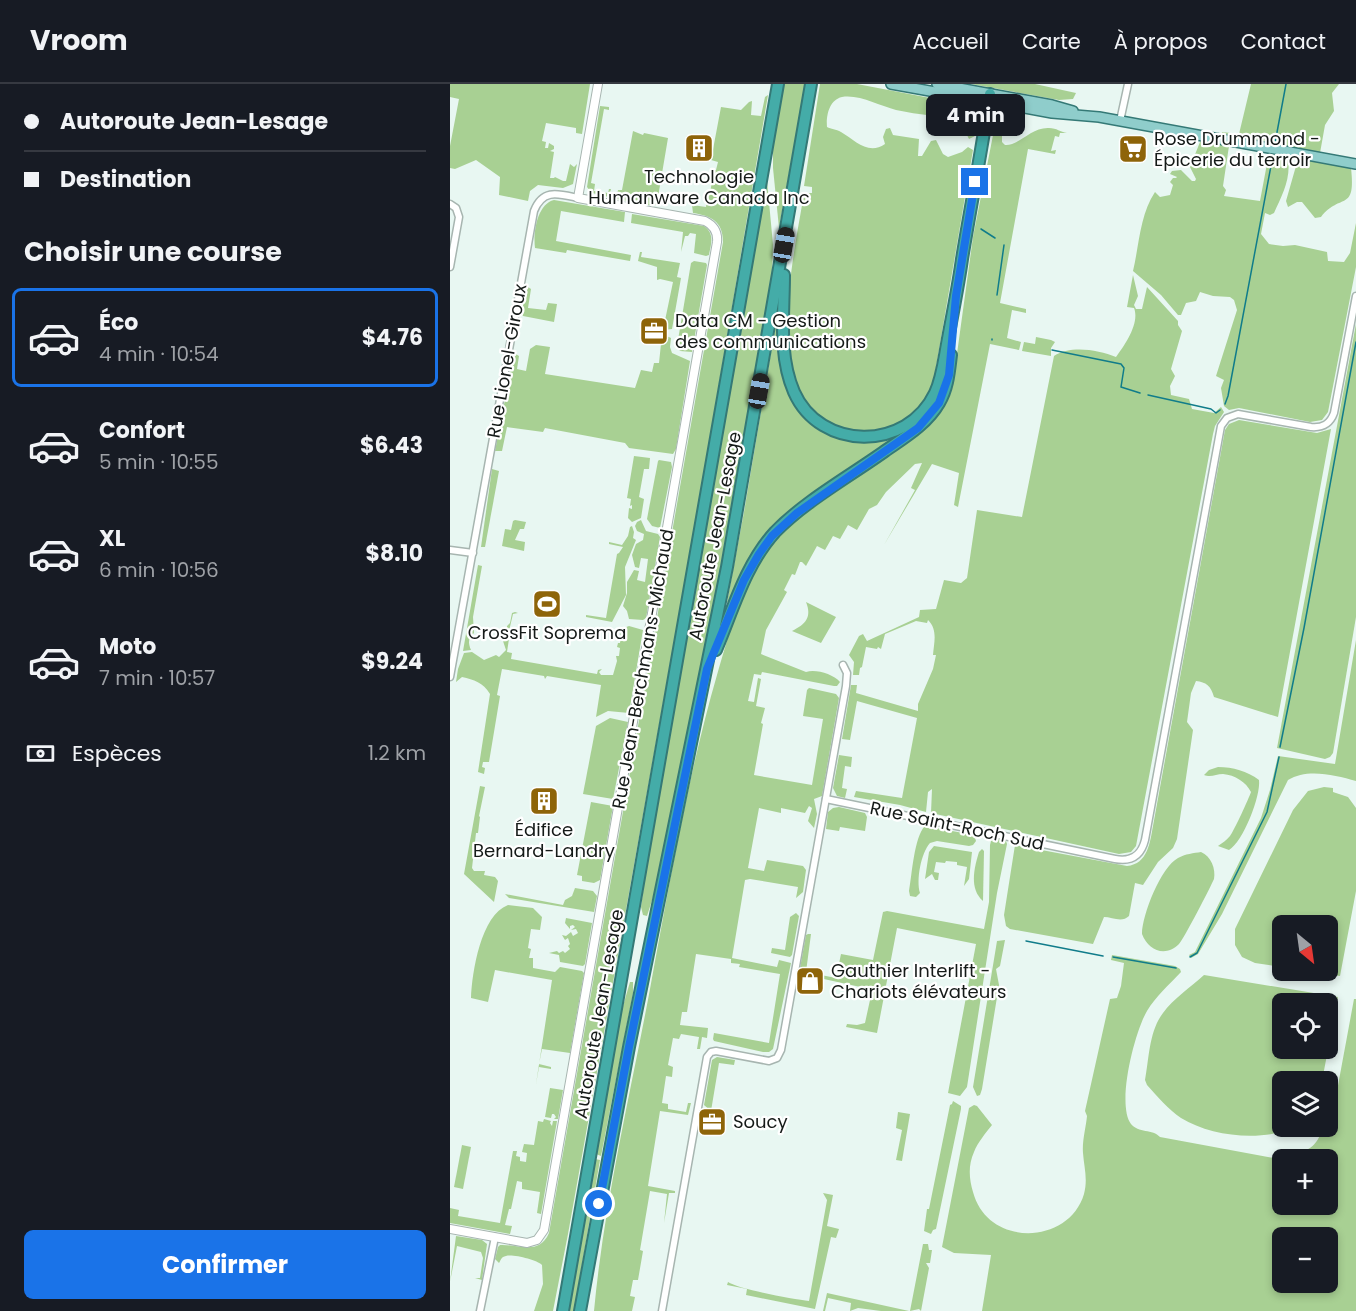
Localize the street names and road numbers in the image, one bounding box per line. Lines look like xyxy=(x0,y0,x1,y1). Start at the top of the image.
street label: Rue Lionel-Giroux xyxy=(481,282,532,440)
street label: Autoroute Jean-Lesage xyxy=(682,429,747,642)
street label: Rue Jean-Berchmans-Michaud xyxy=(606,527,679,811)
street label: Rue Saint-Roch Sud xyxy=(868,795,1047,856)
street label: Autoroute Jean-Lesage xyxy=(568,907,629,1121)

